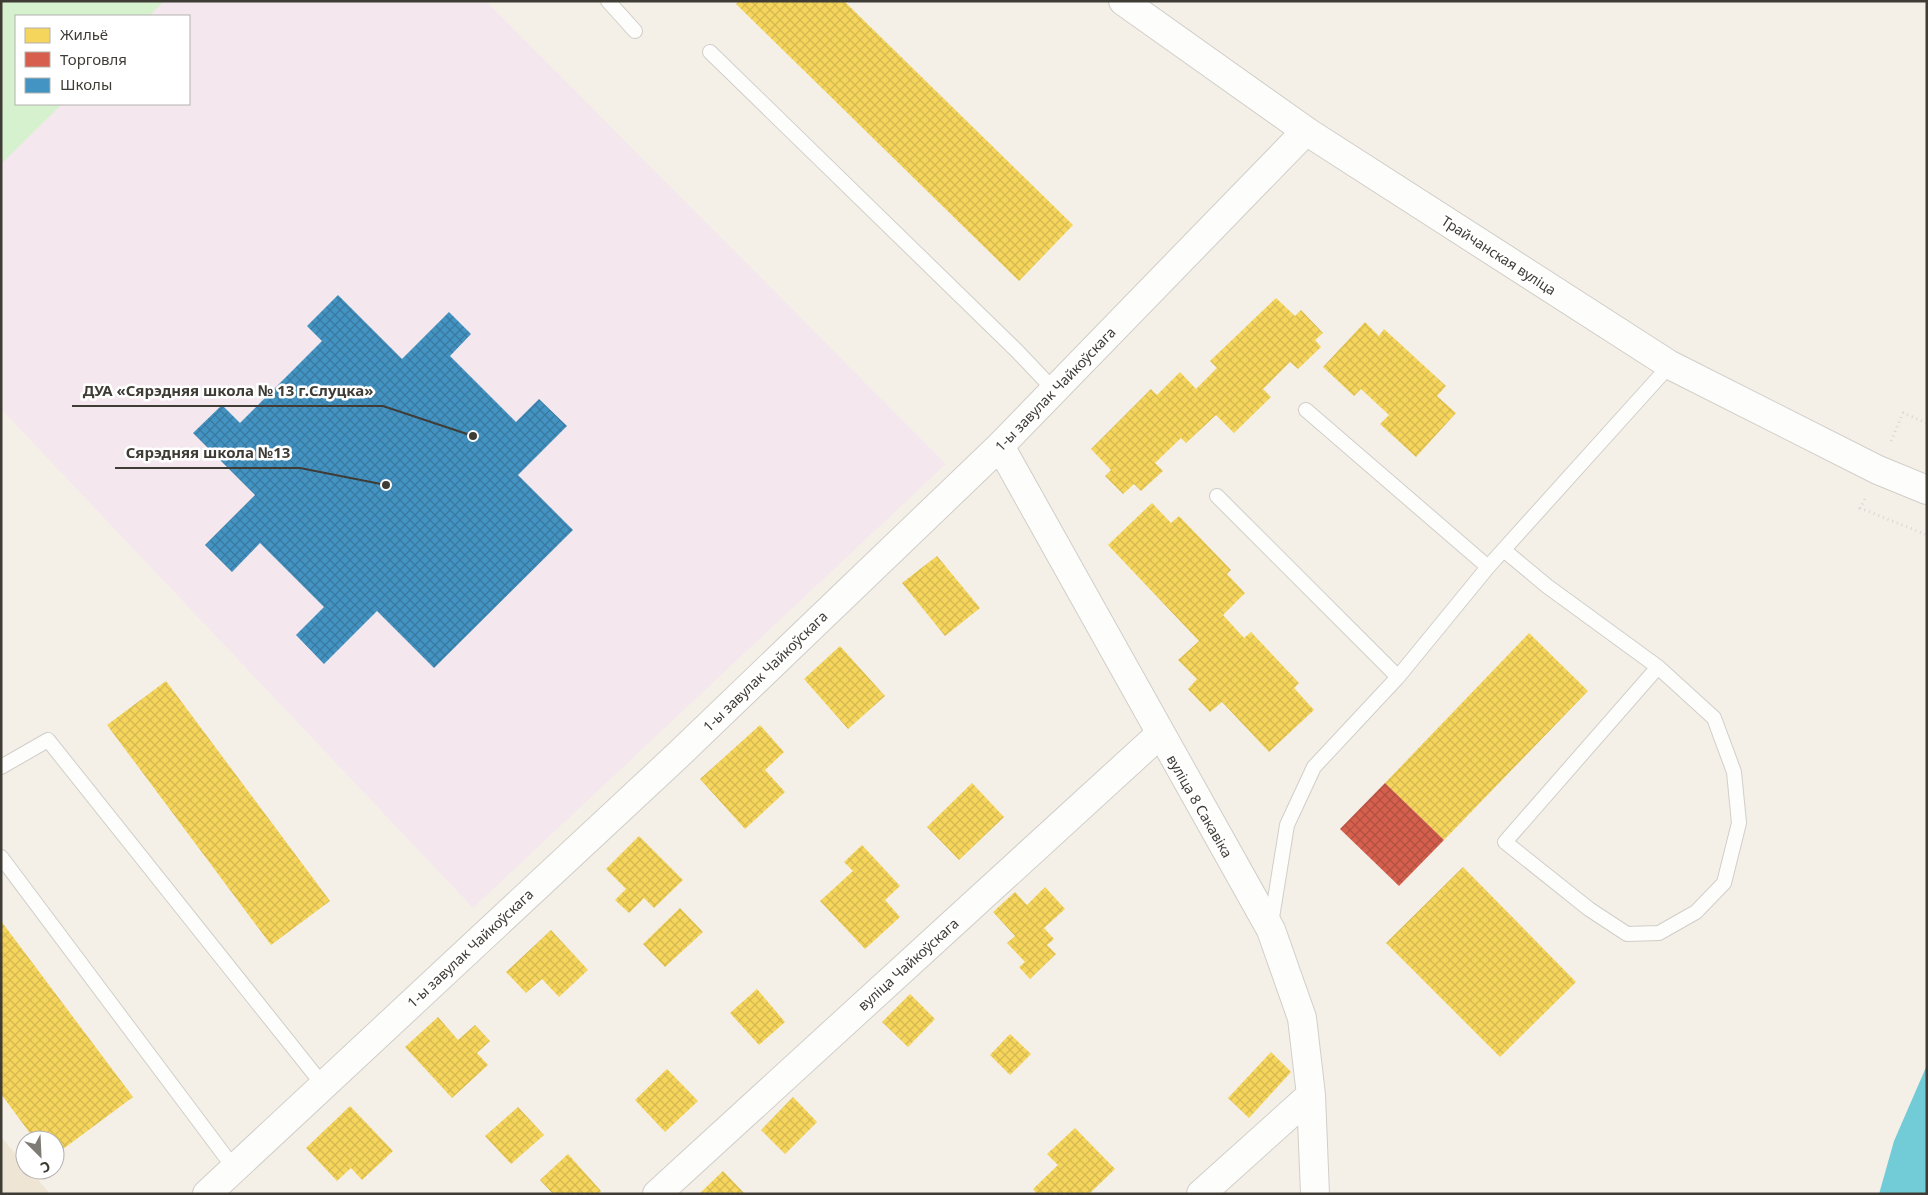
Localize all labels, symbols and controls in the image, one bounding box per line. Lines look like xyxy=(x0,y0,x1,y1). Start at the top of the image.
legend xyxy=(15,15,190,105)
text: Жильё xyxy=(60,24,108,44)
text: Торговля xyxy=(60,49,127,69)
text: Школы xyxy=(60,74,112,94)
street label: Трайчанская вуліца xyxy=(1438,211,1560,299)
street label: 1-ы завулак Чайкоўскага xyxy=(990,323,1120,455)
callout: ДУА «Сярэдняя школа № 13 г.Слуцка» xyxy=(72,376,383,406)
text: ДУА «Сярэдняя школа № 13 г.Слуцка» xyxy=(83,380,373,400)
callout: Сярэдняя школа №13 xyxy=(115,438,300,468)
text: Сярэдняя школа №13 xyxy=(126,442,290,462)
street label: 1-ы завулак Чайкоўскага xyxy=(699,606,831,736)
street label: вуліца 8 Сакавіка xyxy=(1163,751,1237,861)
street label: 1-ы завулак Чайкоўскага xyxy=(403,884,537,1012)
street label: вуліца Чайкоўскага xyxy=(854,914,962,1014)
north arrow xyxy=(15,1130,65,1180)
text: С xyxy=(38,1157,53,1178)

